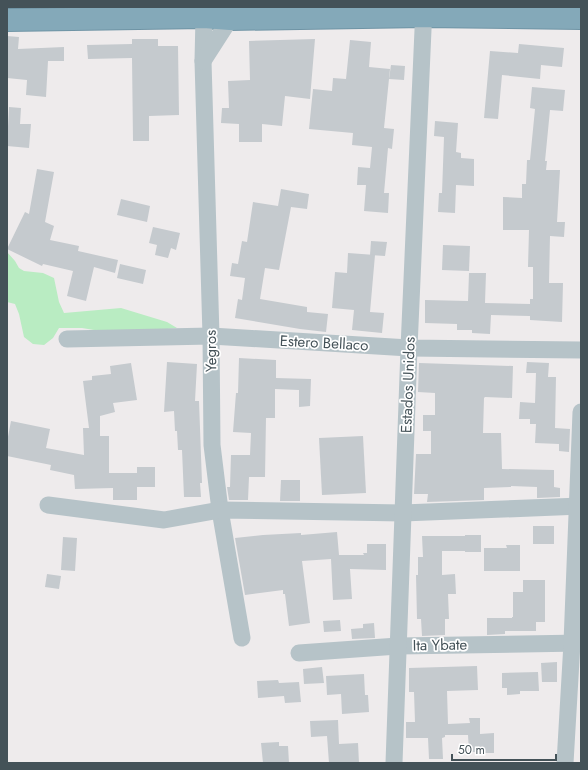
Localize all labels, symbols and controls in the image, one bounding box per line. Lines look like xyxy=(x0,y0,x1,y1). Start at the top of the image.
street label: Yegros xyxy=(200,330,222,372)
street label: Estero Bellaco xyxy=(279,330,369,356)
street label: Estados Unidos xyxy=(395,336,421,434)
street label: Ita Ybate xyxy=(413,634,468,656)
scale bar xyxy=(452,736,556,762)
text: 50 m xyxy=(458,741,485,759)

